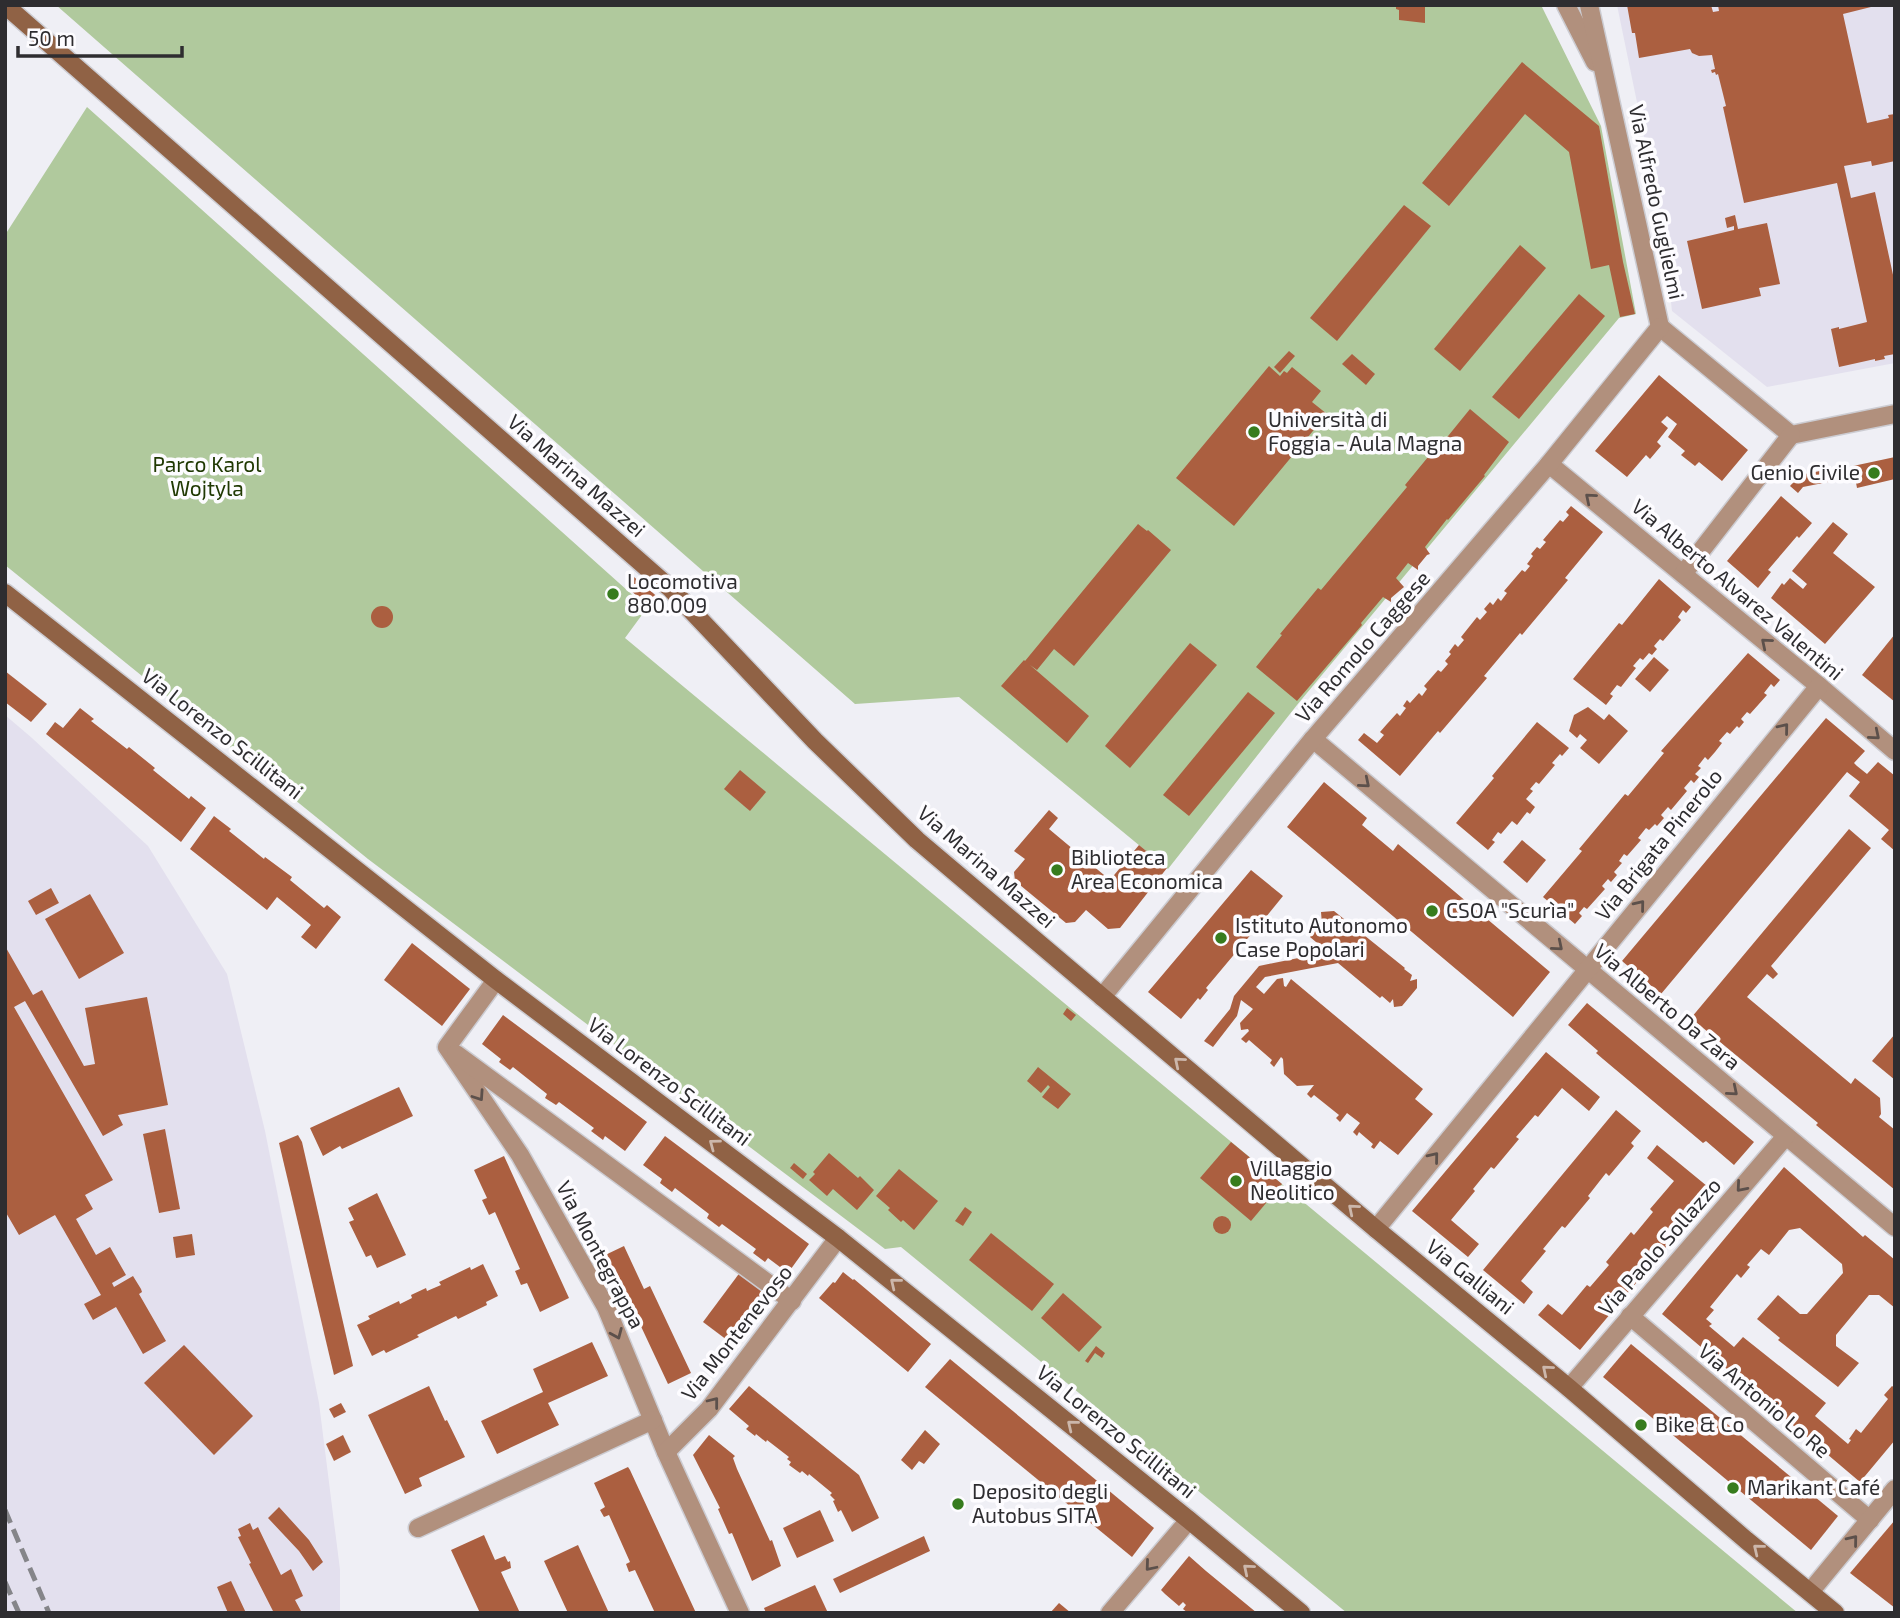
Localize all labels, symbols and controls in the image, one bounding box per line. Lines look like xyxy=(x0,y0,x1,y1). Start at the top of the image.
scale bar xyxy=(18,14,182,58)
text: 50 m xyxy=(28,25,75,50)
street label: Via Alfredo Guglielmi xyxy=(1625,102,1690,301)
place label: Università di Foggia - Aula Magna xyxy=(1268,406,1462,455)
street label: Via Marina Mazzei xyxy=(503,408,651,541)
marker: Università di Foggia - Aula Magna xyxy=(1246,424,1262,440)
park label: Parco Karol Wojtyla xyxy=(153,451,262,501)
place label: Genio Civile xyxy=(1750,459,1860,484)
marker: Genio Civile xyxy=(1866,465,1882,481)
street label: Via Alberto Alvarez Valentini xyxy=(1627,493,1849,685)
one-way arrow xyxy=(1586,494,1599,506)
street label: Via Romolo Caggese xyxy=(1289,565,1434,727)
place label: Locomotiva 880.009 xyxy=(627,568,738,617)
marker: Locomotiva 880.009 xyxy=(605,586,621,602)
one-way arrow xyxy=(1761,639,1774,651)
street label: Via Lorenzo Scillitani xyxy=(137,662,309,804)
one-way arrow xyxy=(1776,724,1788,737)
one-way arrow xyxy=(1867,727,1880,739)
street label: Via Brigata Pinerolo xyxy=(1589,763,1727,925)
one-way arrow xyxy=(1357,775,1370,787)
street label: Via Marina Mazzei xyxy=(913,799,1061,932)
place label: Biblioteca Area Economica xyxy=(1071,844,1223,893)
marker: Biblioteca Area Economica xyxy=(1049,862,1065,878)
place label: CSOA "Scurìa" xyxy=(1446,897,1574,922)
one-way arrow xyxy=(1632,900,1644,913)
marker: CSOA "Scurìa" xyxy=(1424,903,1440,919)
place label: Istituto Autonomo Case Popolari xyxy=(1235,912,1408,961)
marker: Istituto Autonomo Case Popolari xyxy=(1213,930,1229,946)
one-way arrow xyxy=(1551,937,1563,950)
street label: Via Alberto Da Zara xyxy=(1590,938,1746,1074)
street label: Via Lorenzo Scillitani xyxy=(583,1011,756,1150)
one-way arrow xyxy=(1175,1058,1188,1070)
one-way arrow xyxy=(1725,1083,1737,1096)
one-way arrow xyxy=(471,1088,484,1101)
one-way arrow xyxy=(710,1140,722,1153)
one-way arrow xyxy=(1426,1152,1439,1164)
place label: Villaggio Neolitico xyxy=(1250,1155,1335,1204)
street label: Via Paolo Sollazzo xyxy=(1592,1172,1725,1320)
marker: Villaggio Neolitico xyxy=(1228,1173,1244,1189)
street label: Via Montegrappa xyxy=(552,1176,651,1332)
one-way arrow xyxy=(1737,1179,1749,1192)
one-way arrow xyxy=(1348,1205,1361,1217)
street label: Via Galliani xyxy=(1422,1233,1520,1319)
street label: Via Montenevoso xyxy=(675,1259,796,1405)
one-way arrow xyxy=(890,1278,902,1291)
one-way arrow xyxy=(609,1327,623,1340)
street label: Via Antonio Lo Re xyxy=(1694,1337,1836,1462)
street label: Via Lorenzo Scillitani xyxy=(1032,1359,1202,1503)
one-way arrow xyxy=(1542,1366,1555,1378)
one-way arrow xyxy=(705,1398,718,1410)
place label: Bike & Co xyxy=(1655,1411,1744,1436)
marker: Bike & Co xyxy=(1633,1417,1649,1433)
one-way arrow xyxy=(1068,1421,1080,1434)
place label: Marikant Café xyxy=(1747,1474,1880,1499)
place label: Deposito degli Autobus SITA xyxy=(972,1478,1108,1527)
marker: Marikant Café xyxy=(1725,1480,1741,1496)
marker: Deposito degli Autobus SITA xyxy=(950,1496,966,1512)
one-way arrow xyxy=(1844,1536,1857,1548)
one-way arrow xyxy=(1753,1545,1766,1557)
one-way arrow xyxy=(1146,1558,1158,1571)
one-way arrow xyxy=(1244,1565,1257,1577)

